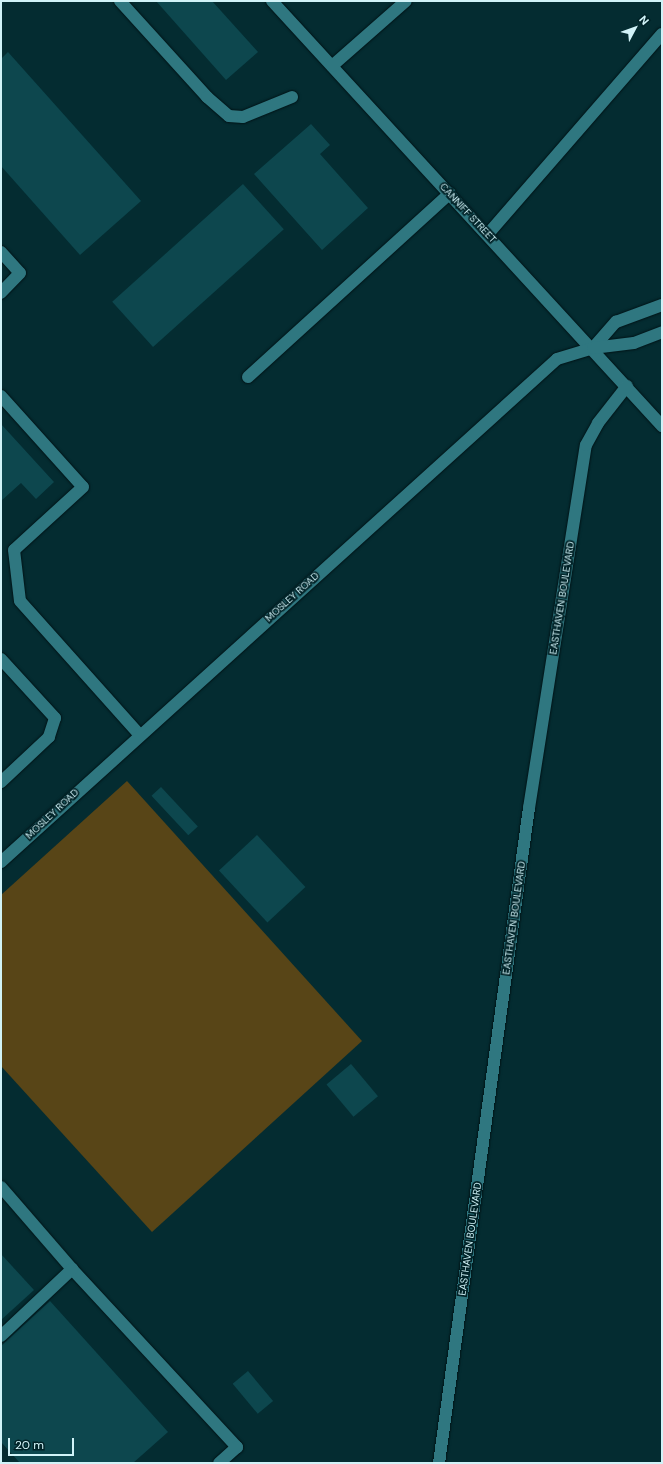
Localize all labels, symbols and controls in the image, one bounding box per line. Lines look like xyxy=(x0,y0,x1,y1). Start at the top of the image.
north arrow xyxy=(615,8,655,48)
text: N xyxy=(636,13,652,28)
street label: CANNIFF STREET xyxy=(437,181,499,245)
street label: EASTHAVEN BOULEVARD xyxy=(547,541,577,655)
street label: MOSLEY ROAD xyxy=(263,570,321,624)
street label: MOSLEY ROAD xyxy=(23,786,81,842)
street label: EASTHAVEN BOULEVARD xyxy=(500,861,528,975)
street label: EASTHAVEN BOULEVARD xyxy=(456,1182,484,1296)
scale bar xyxy=(10,1430,76,1456)
text: 20 m xyxy=(15,1437,44,1453)

